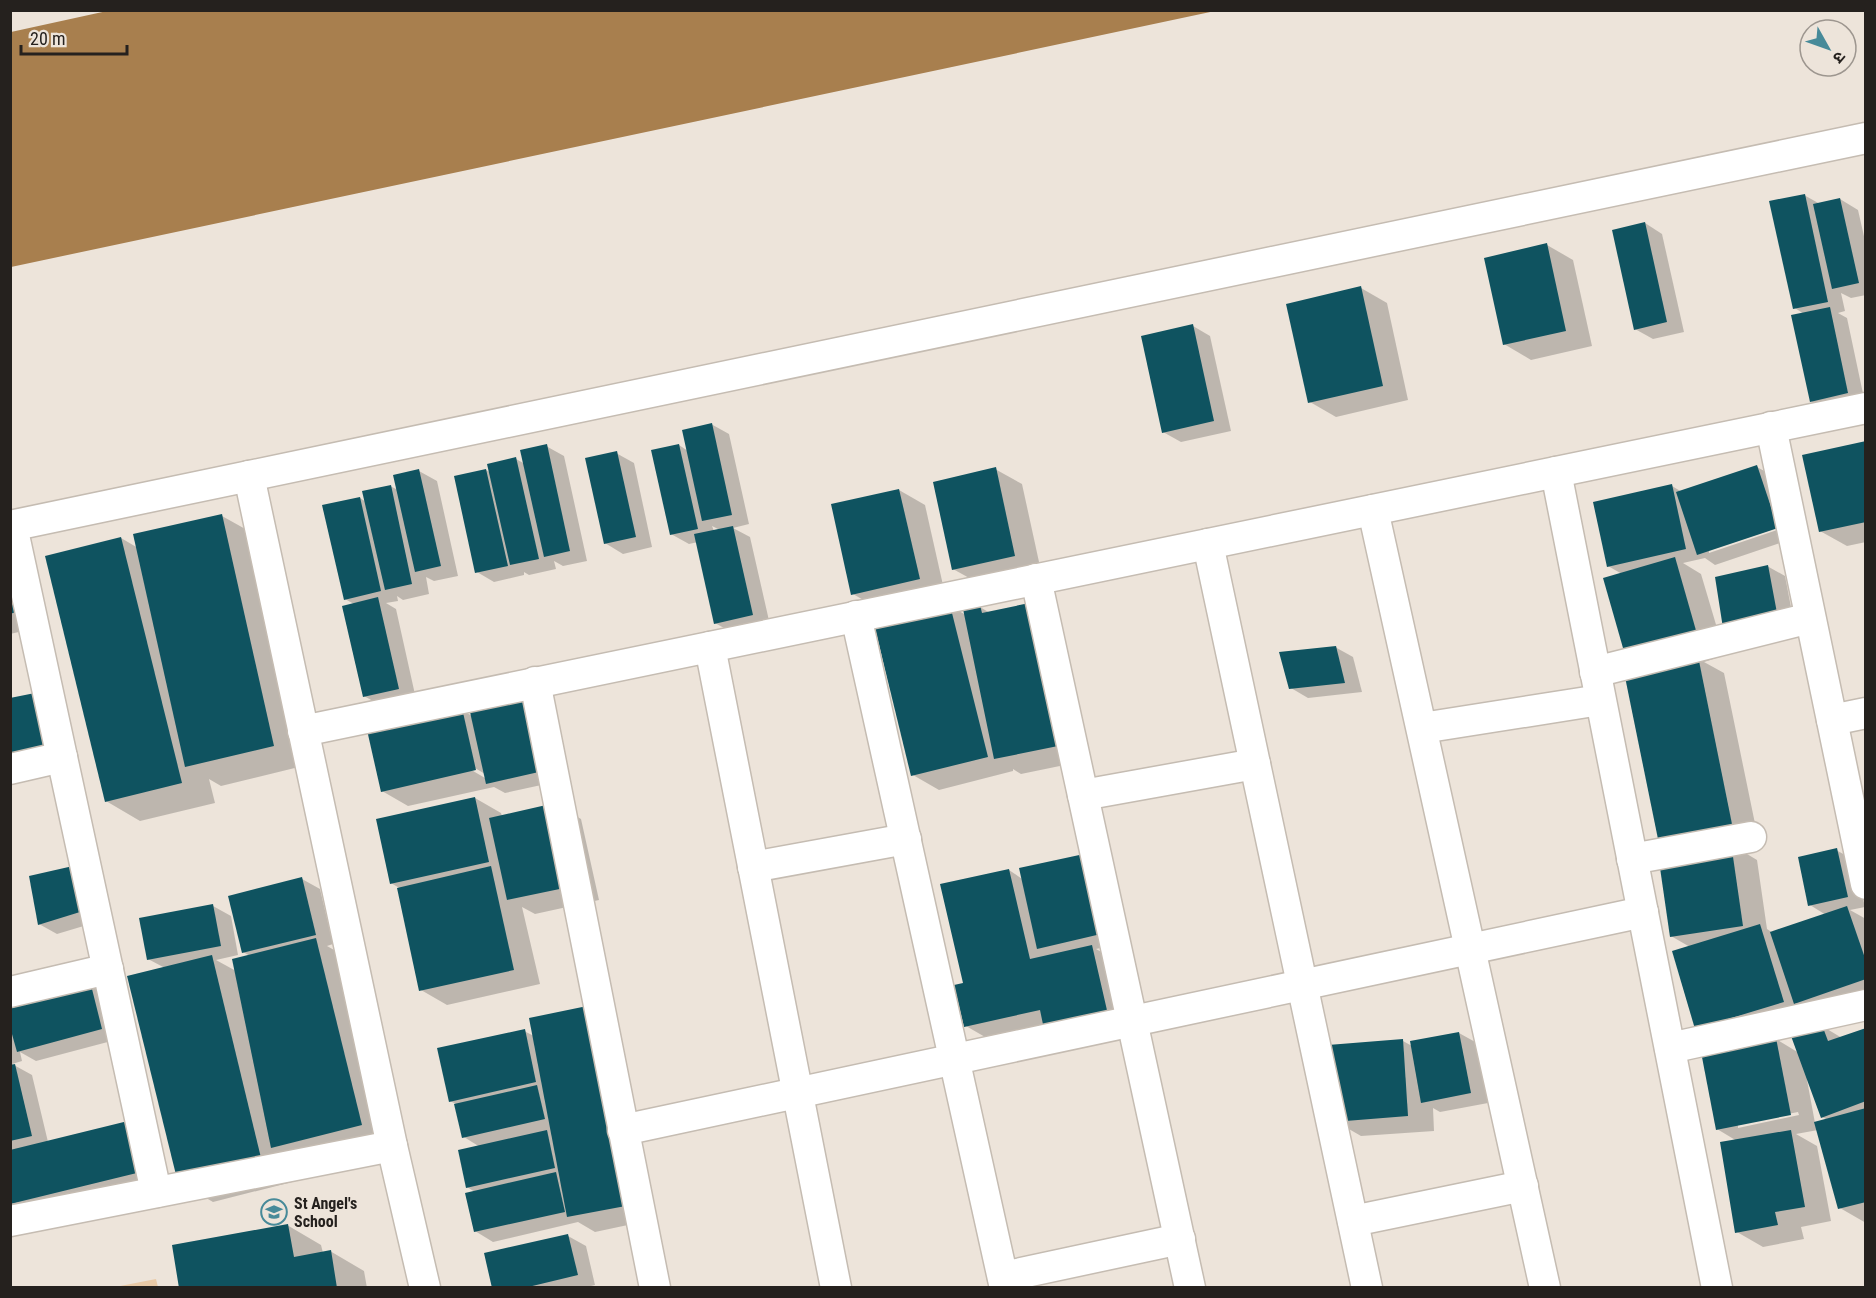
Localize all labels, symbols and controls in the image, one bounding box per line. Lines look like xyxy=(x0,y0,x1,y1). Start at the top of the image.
scale bar xyxy=(21,18,128,56)
north arrow xyxy=(1798,18,1858,78)
text: 20 m xyxy=(30,28,65,49)
text: उ xyxy=(1828,48,1849,67)
place label: St Angel's School xyxy=(294,1194,357,1231)
school or university icon: St Angel's School xyxy=(259,1197,289,1227)

